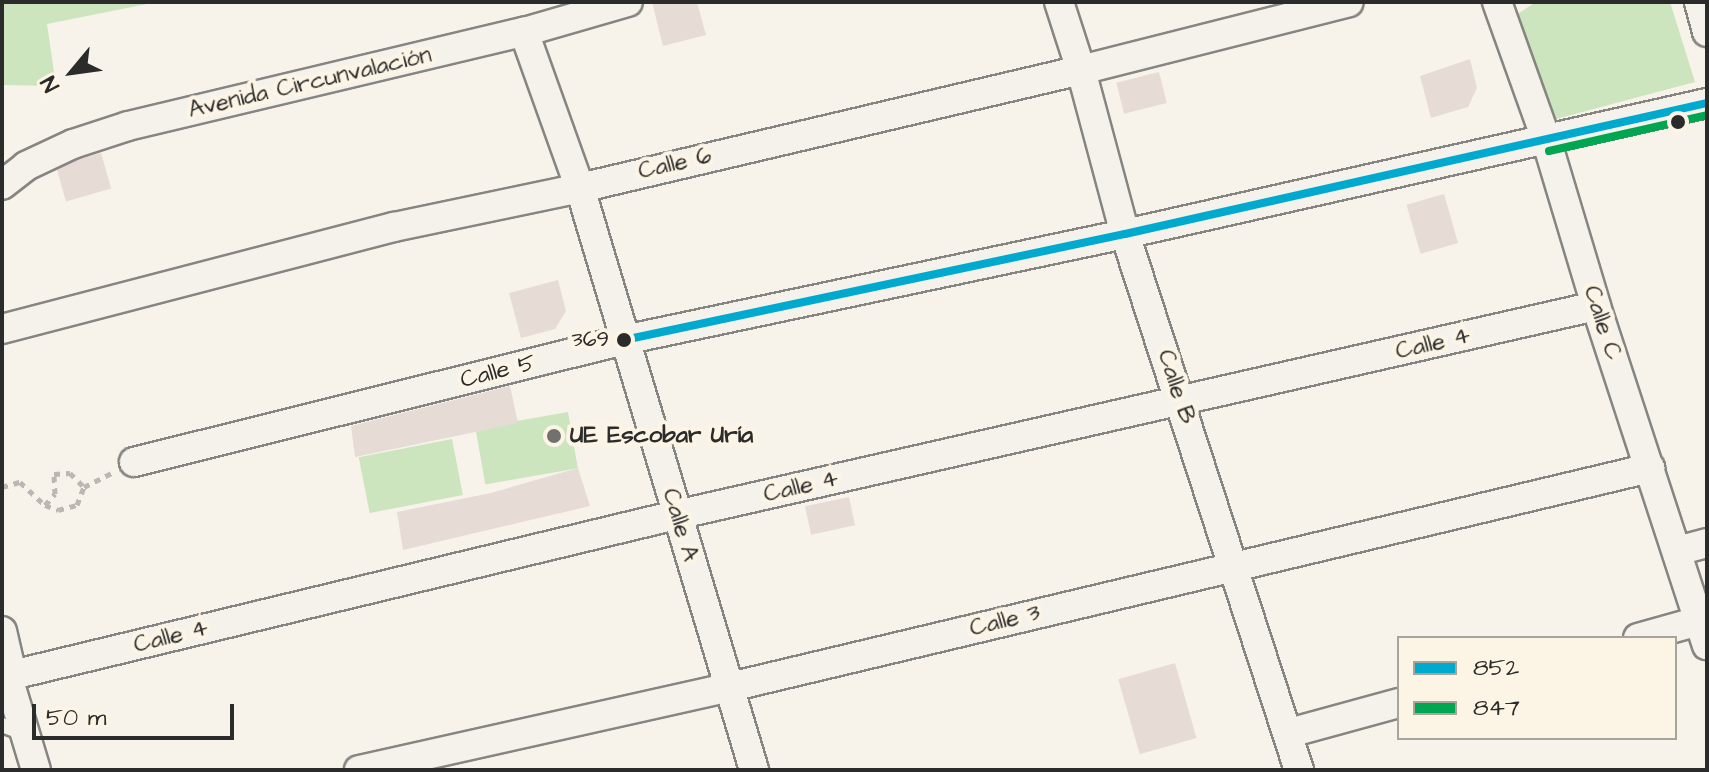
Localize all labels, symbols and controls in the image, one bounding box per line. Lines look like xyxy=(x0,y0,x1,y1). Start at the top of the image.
north arrow xyxy=(32,32,112,112)
street label: Avenida Circunvalación xyxy=(186,41,434,125)
text: N xyxy=(34,70,67,97)
unlabelled marker xyxy=(1670,114,1686,130)
street label: Calle 6 xyxy=(636,142,714,186)
street label: Calle C xyxy=(1577,282,1627,364)
street label: Calle 4 xyxy=(1393,321,1473,367)
place label: 369 xyxy=(571,327,609,353)
marker: 369 xyxy=(616,332,632,348)
street label: Calle B xyxy=(1150,346,1202,428)
street label: Calle 5 xyxy=(457,349,539,395)
place label: UE Escobar Uría xyxy=(570,422,753,450)
marker: UE Escobar Uría xyxy=(545,427,563,445)
street label: Calle 4 xyxy=(761,464,841,510)
street label: Calle A xyxy=(655,485,705,565)
street label: Calle 3 xyxy=(967,598,1043,644)
street label: Calle 4 xyxy=(131,614,211,660)
legend xyxy=(1397,636,1677,740)
text: 852 xyxy=(1473,651,1519,685)
scale bar xyxy=(36,688,238,738)
text: 847 xyxy=(1473,691,1520,725)
text: 50 m xyxy=(46,701,106,735)

